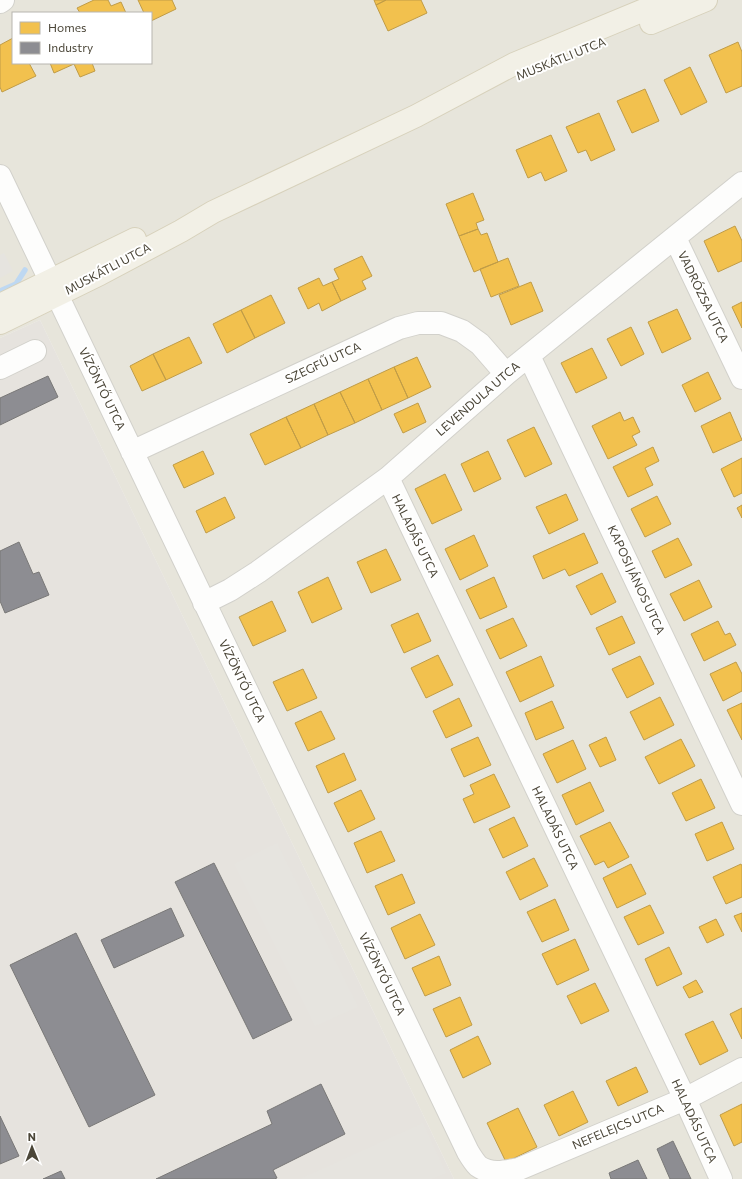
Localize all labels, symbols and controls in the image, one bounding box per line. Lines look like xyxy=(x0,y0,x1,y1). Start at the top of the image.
legend xyxy=(12,12,152,64)
text: Homes xyxy=(48,20,86,34)
street label: MUSKÁTLI UTCA xyxy=(514,34,607,82)
text: Industry xyxy=(48,40,93,54)
street label: MUSKÁTLI UTCA xyxy=(62,240,153,297)
street label: VADRÓZSA UTCA xyxy=(676,248,732,345)
street label: SZEGFŰ UTCA xyxy=(283,339,362,386)
street label: VÍZÖNTŐ UTCA xyxy=(77,345,129,432)
street label: LEVENDULA UTCA xyxy=(433,358,522,438)
street label: HALADÁS UTCA xyxy=(390,492,442,580)
street label: KAPOSI JÁNOS UTCA xyxy=(605,523,668,637)
street label: VÍZÖNTŐ UTCA xyxy=(217,637,269,724)
street label: HALADÁS UTCA xyxy=(530,784,582,872)
street label: VÍZÖNTŐ UTCA xyxy=(357,930,409,1017)
street label: HALADÁS UTCA xyxy=(669,1076,721,1165)
street label: NEFELEJCS UTCA xyxy=(570,1101,666,1153)
north arrow xyxy=(12,1127,52,1167)
text: N xyxy=(28,1130,36,1143)

